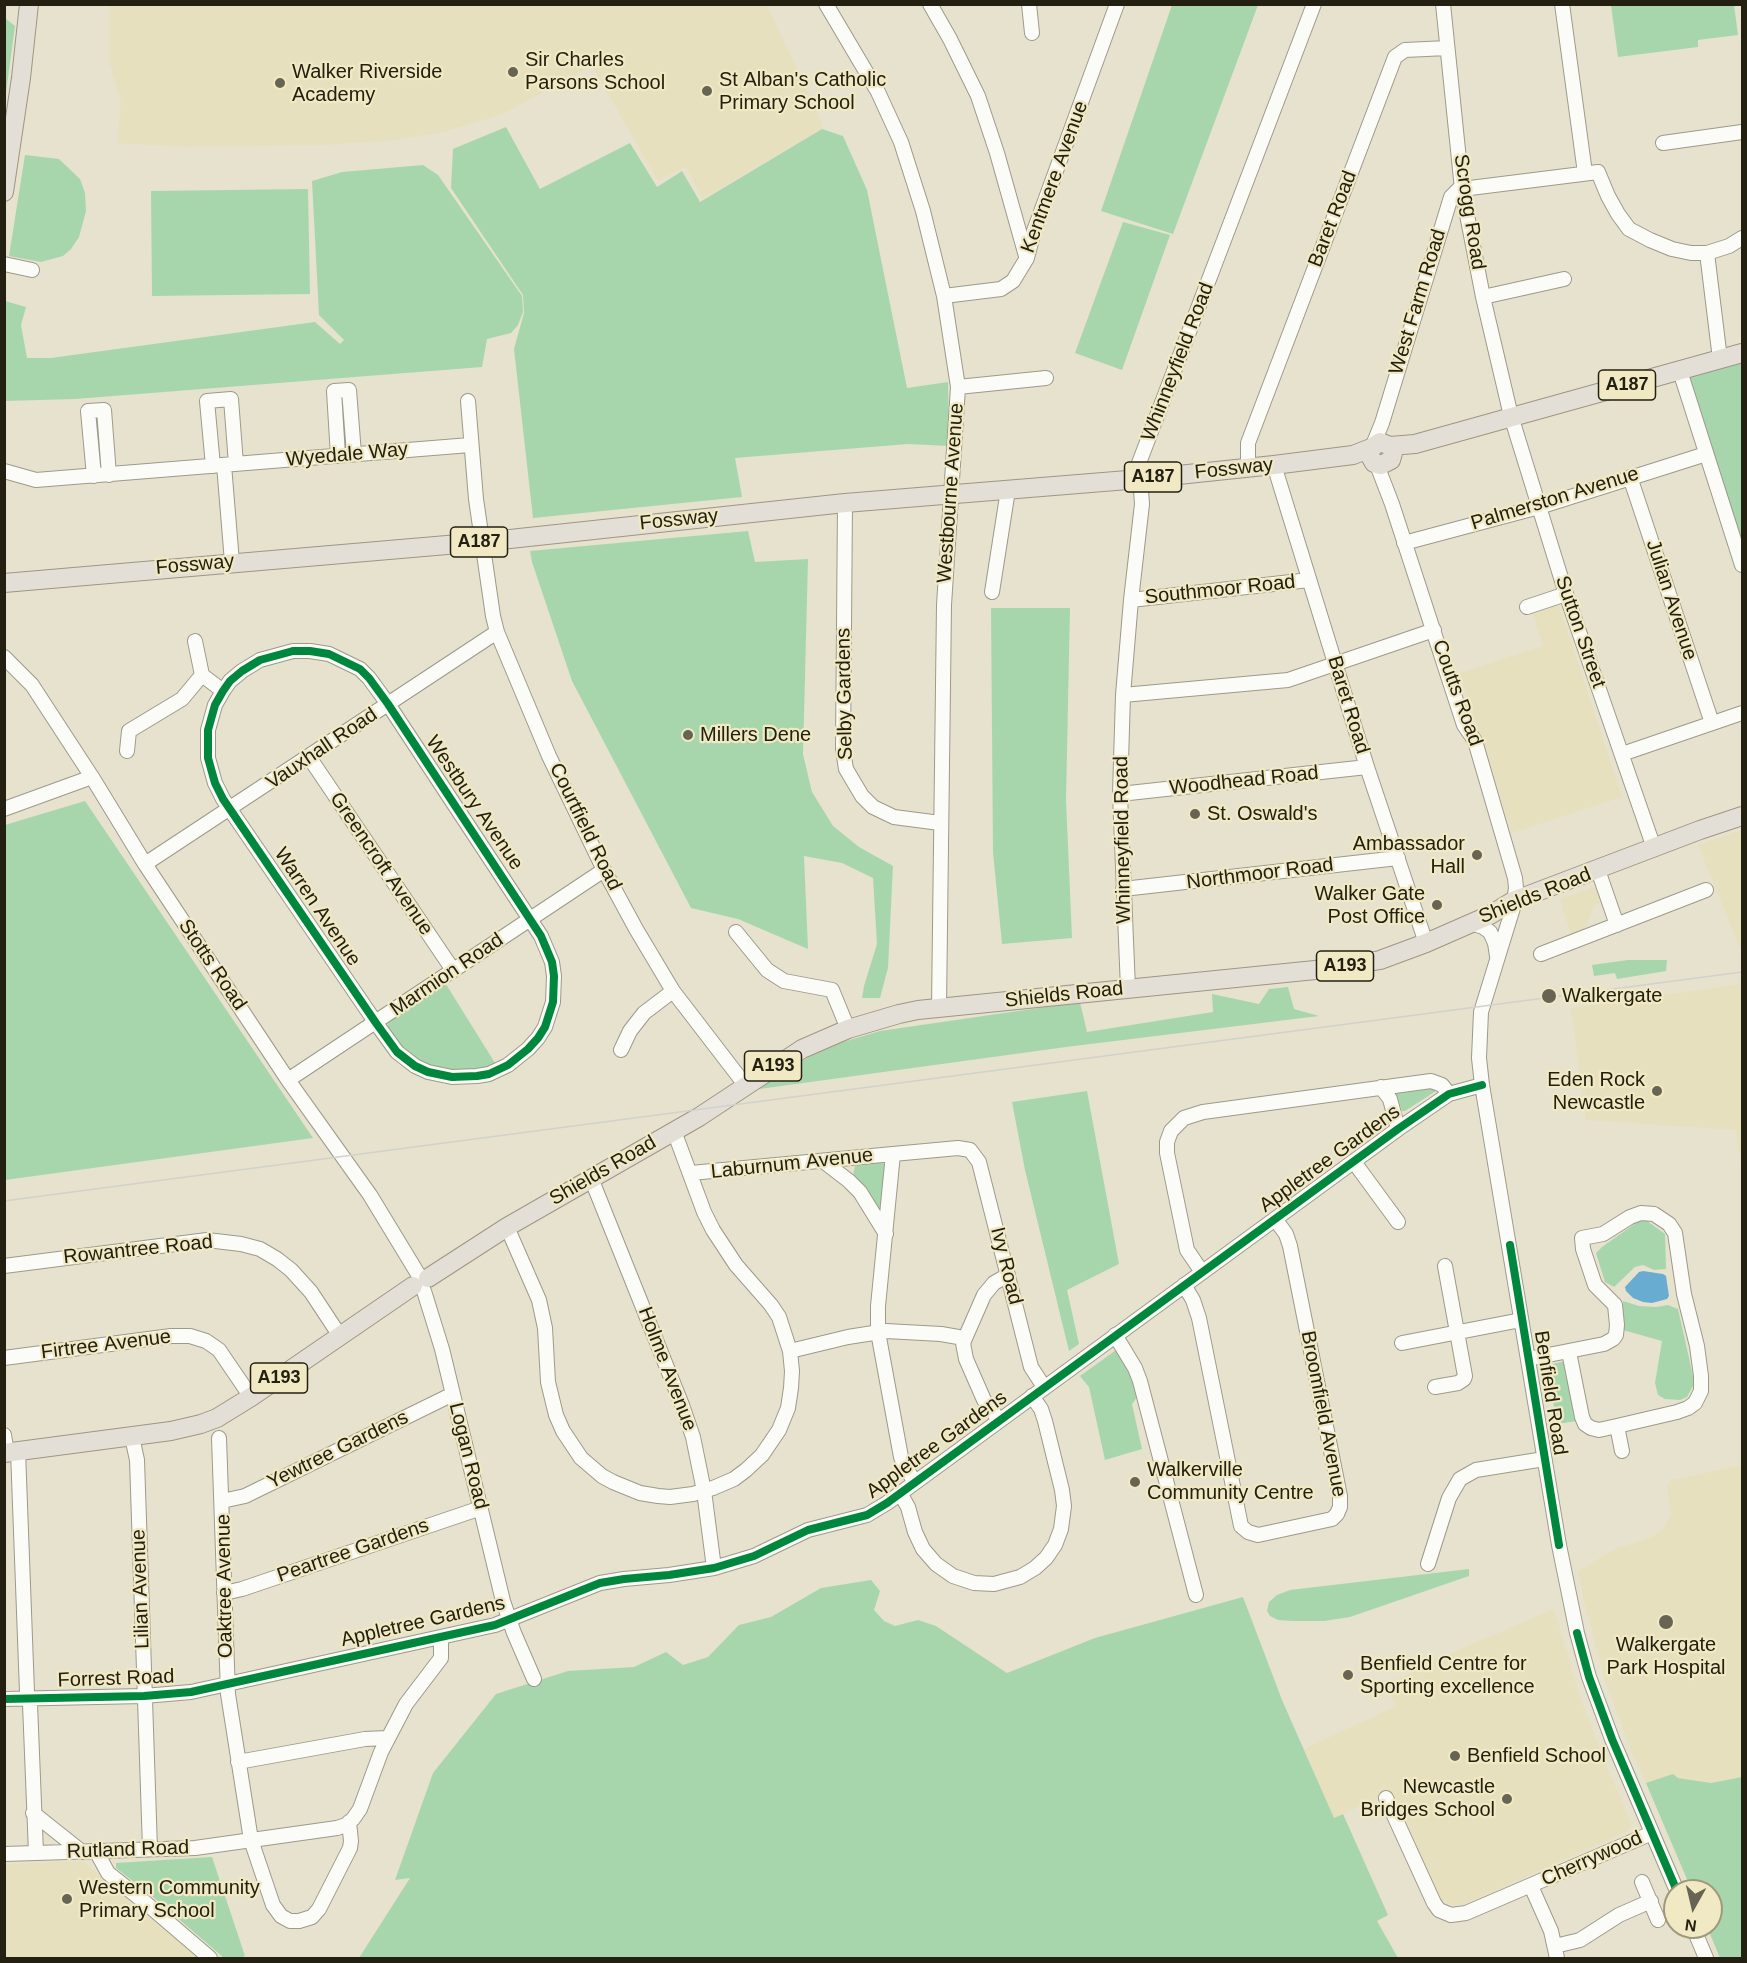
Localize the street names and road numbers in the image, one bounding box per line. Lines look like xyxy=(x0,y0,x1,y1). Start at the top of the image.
street label: Kentmere Avenue xyxy=(1016,98,1094,256)
street label: Scrogg Road xyxy=(1448,152,1490,272)
street label: Baret Road xyxy=(1304,167,1362,271)
street label: West Farm Road xyxy=(1384,226,1452,378)
street label: Whinneyfield Road xyxy=(1137,279,1219,445)
road number: A187 xyxy=(1598,370,1656,400)
street label: Westbourne Avenue xyxy=(933,402,969,584)
street label: Wyedale Way xyxy=(285,438,409,472)
street label: Fossway xyxy=(1194,453,1274,485)
road number: A187 xyxy=(1124,462,1182,492)
street label: Palmerston Avenue xyxy=(1468,462,1642,536)
street label: Fossway xyxy=(639,504,719,536)
road number: A187 xyxy=(450,527,508,557)
street label: Julian Avenue xyxy=(1640,537,1702,663)
street label: Fossway xyxy=(155,550,235,580)
street label: Southmoor Road xyxy=(1144,570,1296,610)
street label: Sutton Street xyxy=(1550,573,1610,691)
street label: Selby Gardens xyxy=(832,628,858,760)
street label: Coutts Road xyxy=(1427,637,1487,749)
street label: Baret Road xyxy=(1322,653,1374,757)
street label: Vauxhall Road xyxy=(262,703,382,795)
street label: Westbury Avenue xyxy=(420,731,528,875)
street label: Whinneyfield Road xyxy=(1110,756,1136,924)
street label: Courtfield Road xyxy=(544,759,626,895)
street label: Woodhead Road xyxy=(1168,761,1320,801)
street label: Greencroft Avenue xyxy=(324,788,438,940)
street label: Warren Avenue xyxy=(269,843,365,971)
street label: Northmoor Road xyxy=(1185,853,1335,895)
street label: Shields Road xyxy=(1475,863,1595,929)
street label: Stotts Road xyxy=(173,915,251,1015)
street label: Marmion Road xyxy=(386,928,508,1022)
road number: A193 xyxy=(1316,951,1374,981)
street label: Shields Road xyxy=(1004,977,1124,1013)
road number: A193 xyxy=(744,1051,802,1081)
street label: Appletree Gardens xyxy=(1255,1100,1405,1218)
street label: Shields Road xyxy=(545,1131,661,1211)
street label: Laburnum Avenue xyxy=(710,1144,874,1184)
street label: Ivy Road xyxy=(985,1225,1027,1307)
street label: Rowantree Road xyxy=(62,1230,214,1270)
street label: Holme Avenue xyxy=(632,1304,702,1434)
street label: Firtree Avenue xyxy=(40,1325,172,1365)
street label: Broomfield Avenue xyxy=(1295,1329,1351,1499)
street label: Benfield Road xyxy=(1528,1329,1572,1457)
road number: A193 xyxy=(250,1363,308,1393)
street label: Appletree Gardens xyxy=(862,1386,1012,1504)
street label: Logan Road xyxy=(443,1400,493,1512)
street label: Yewtree Gardens xyxy=(264,1406,412,1494)
street label: Oaktree Avenue xyxy=(212,1514,238,1658)
street label: Peartree Gardens xyxy=(274,1514,432,1588)
street label: Lilian Avenue xyxy=(127,1529,155,1649)
street label: Appletree Gardens xyxy=(339,1591,507,1653)
street label: Forrest Road xyxy=(57,1665,175,1693)
street label: Cherrywood xyxy=(1538,1826,1646,1892)
street label: Rutland Road xyxy=(66,1836,190,1864)

